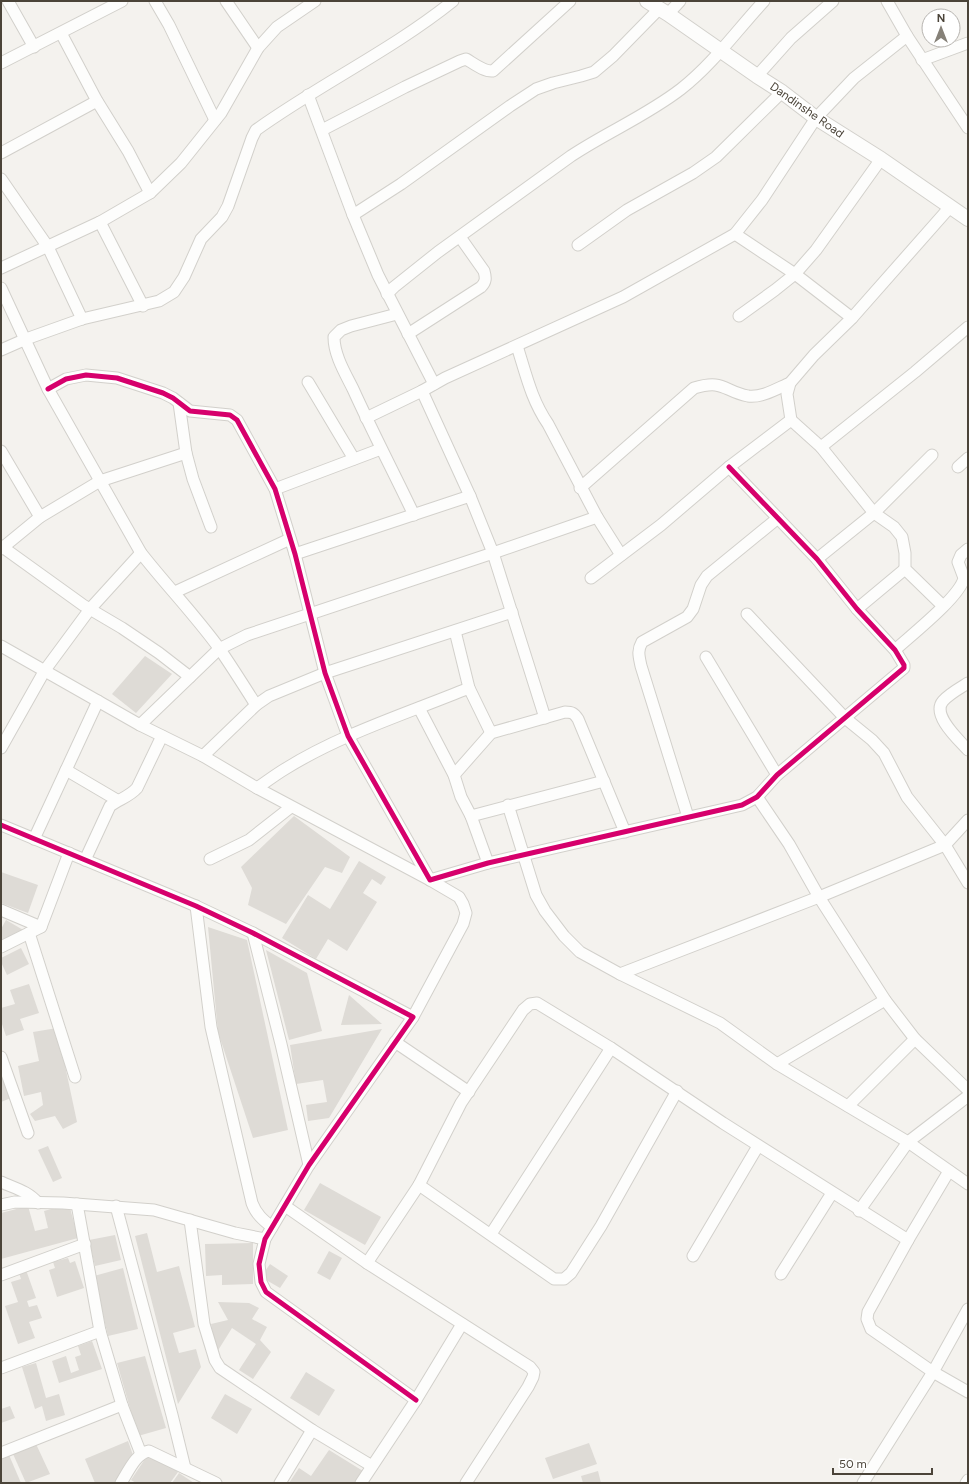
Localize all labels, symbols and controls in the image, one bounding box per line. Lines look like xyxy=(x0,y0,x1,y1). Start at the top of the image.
north arrow xyxy=(921,8,961,48)
text: N xyxy=(937,12,945,25)
street label: Dandinshe Road xyxy=(767,79,847,141)
scale bar xyxy=(833,1450,932,1476)
text: 50 m xyxy=(839,1457,867,1471)

